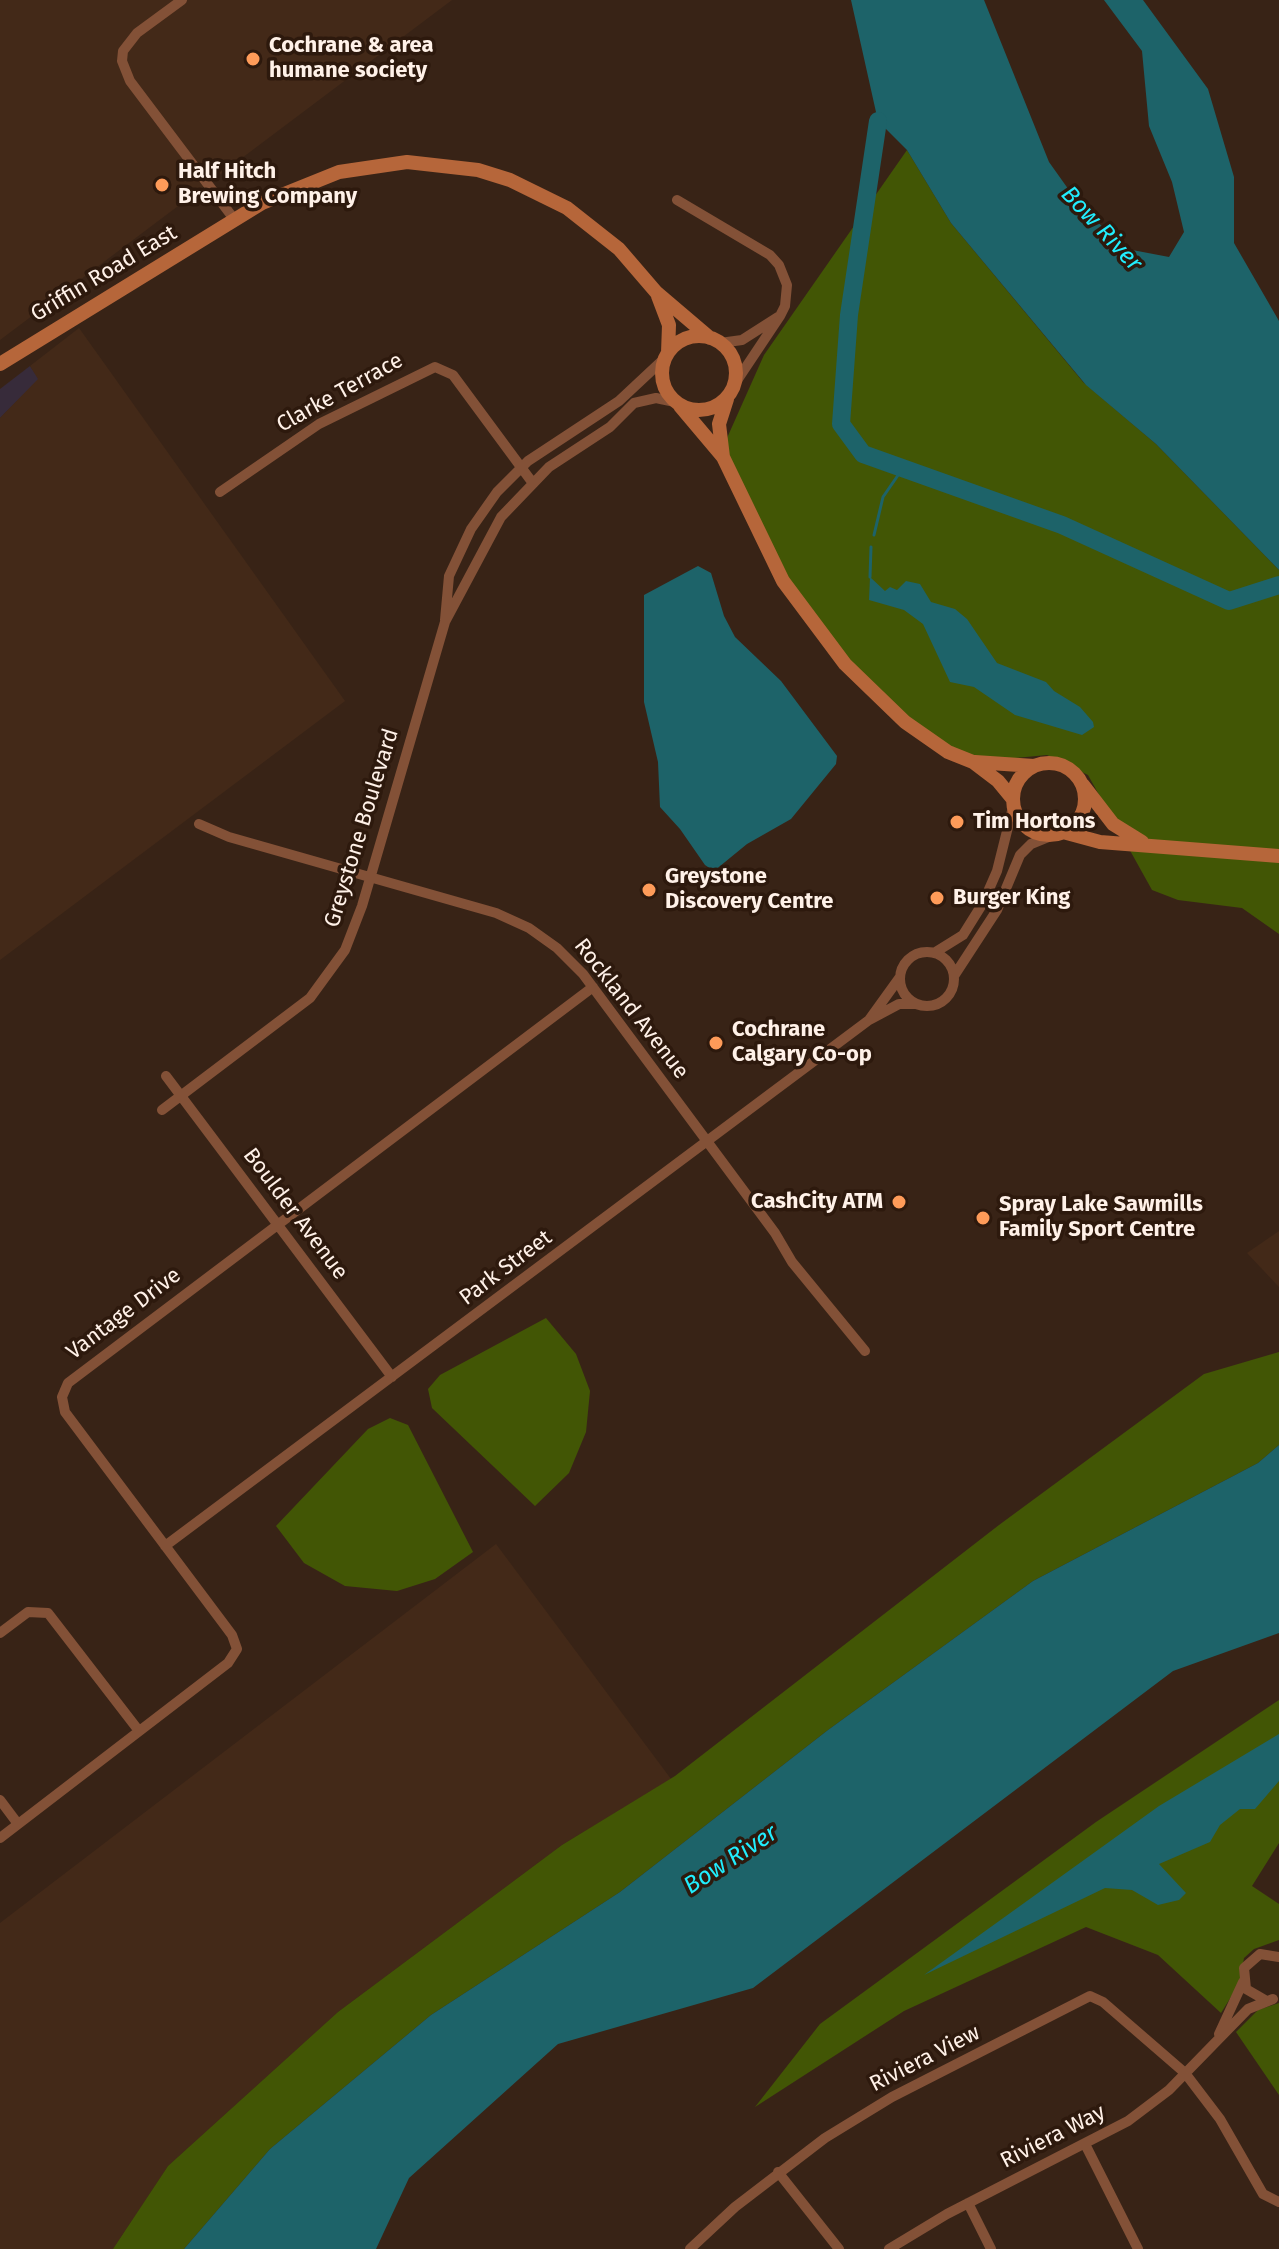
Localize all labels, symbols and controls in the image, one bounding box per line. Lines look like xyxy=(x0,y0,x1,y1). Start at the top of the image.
place label: Cochrane & area humane society xyxy=(269,33,434,84)
marker: Cochrane & area humane society xyxy=(244,50,262,68)
place label: Half Hitch Brewing Company xyxy=(178,159,357,210)
marker: Half Hitch Brewing Company xyxy=(153,176,171,194)
water label: Bow River xyxy=(1054,180,1148,278)
street label: Griffin Road East xyxy=(26,220,182,328)
street label: Clarke Terrace xyxy=(272,347,408,439)
street label: Greystone Boulevard xyxy=(319,725,405,931)
place label: Tim Hortons xyxy=(973,809,1095,835)
marker: Tim Hortons xyxy=(948,813,966,831)
place label: Greystone Discovery Centre xyxy=(665,864,833,916)
marker: Greystone Discovery Centre xyxy=(640,881,658,899)
place label: Burger King xyxy=(953,885,1070,911)
marker: Burger King xyxy=(928,889,946,907)
street label: Rockland Avenue xyxy=(568,934,694,1084)
place label: Cochrane Calgary Co-op xyxy=(732,1017,872,1068)
marker: Cochrane Calgary Co-op xyxy=(707,1034,725,1052)
street label: Boulder Avenue xyxy=(237,1143,353,1285)
place label: CashCity ATM xyxy=(751,1189,883,1215)
place label: Spray Lake Sawmills Family Sport Centre xyxy=(999,1192,1203,1244)
marker: CashCity ATM xyxy=(890,1193,908,1211)
marker: Spray Lake Sawmills Family Sport Centre xyxy=(974,1209,992,1227)
street label: Park Street xyxy=(455,1225,557,1311)
street label: Vantage Drive xyxy=(62,1262,186,1366)
water label: Bow River xyxy=(679,1819,783,1901)
street label: Riviera View xyxy=(865,2020,985,2098)
street label: Riviera Way xyxy=(996,2099,1110,2175)

